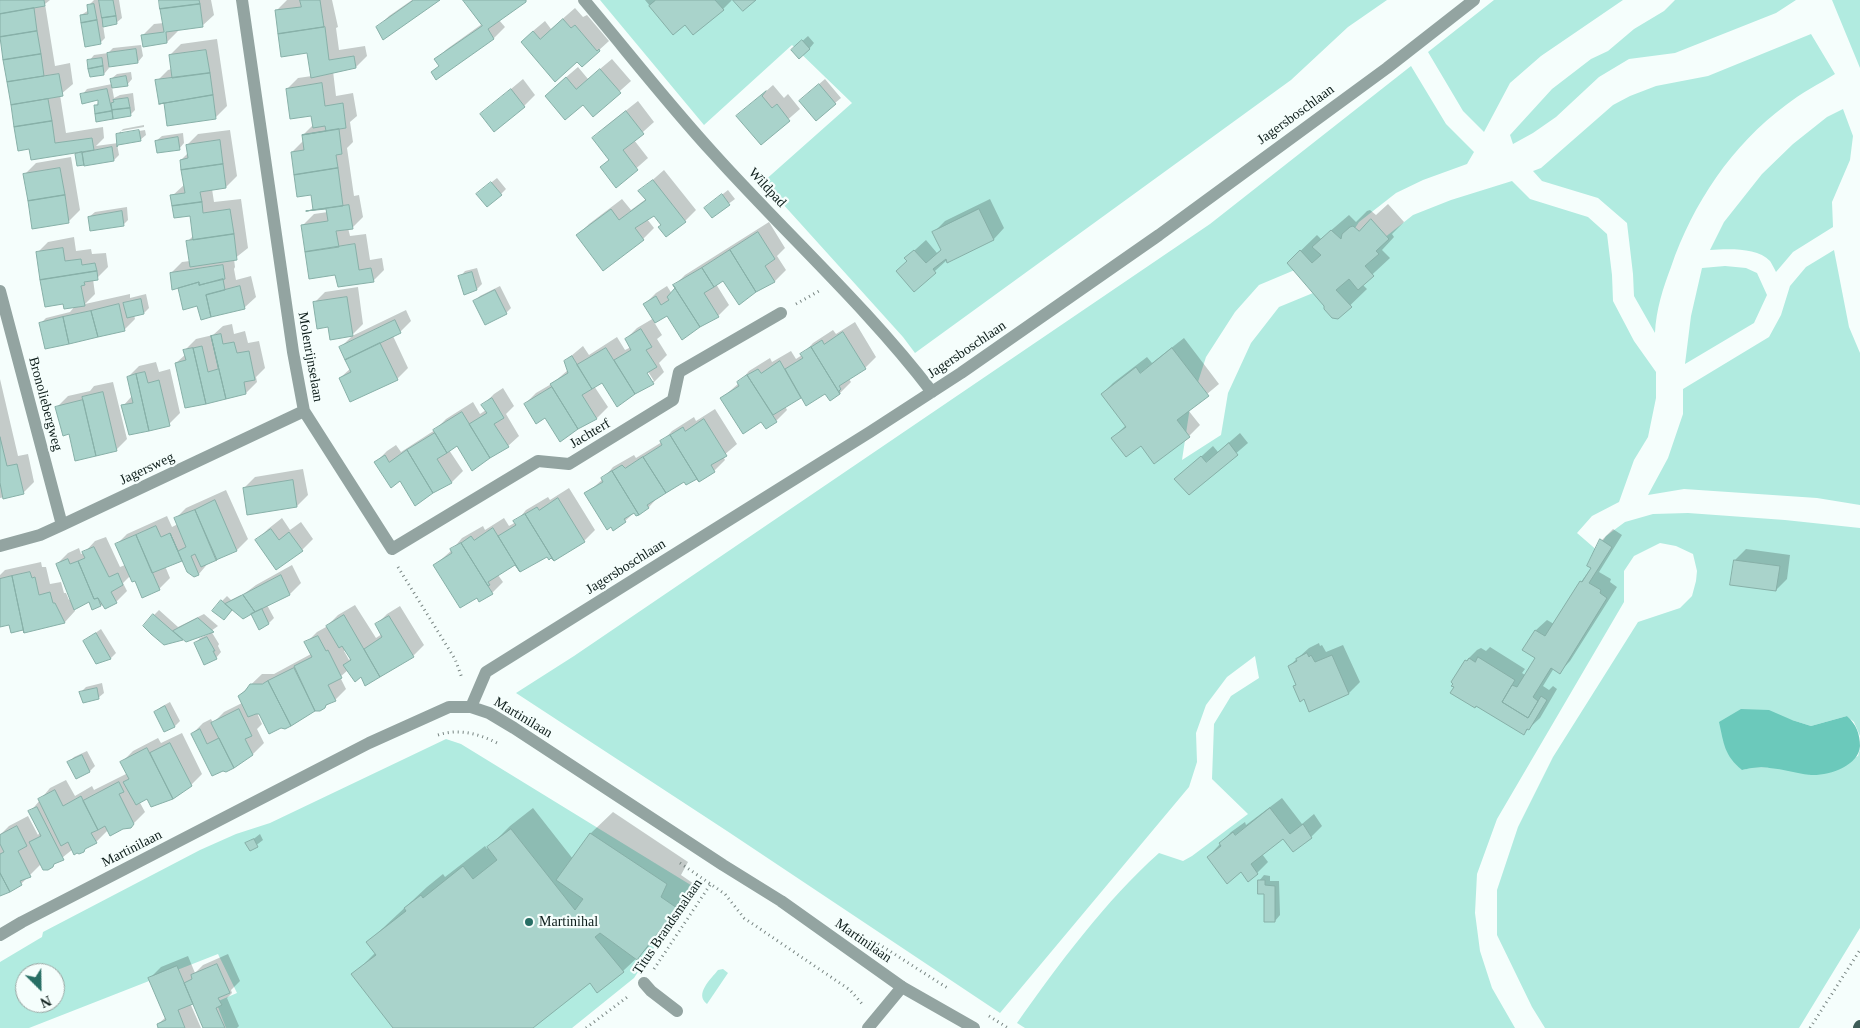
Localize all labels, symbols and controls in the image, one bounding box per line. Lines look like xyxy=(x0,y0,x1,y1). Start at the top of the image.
street label: Jagersboschlaan xyxy=(1254,81,1338,149)
street label: Wildpad xyxy=(745,165,789,211)
street label: Molenrijnselaan xyxy=(294,311,326,403)
street label: Jagersboschlaan xyxy=(925,318,1009,382)
street label: Bronoliebergweg xyxy=(24,355,66,453)
street label: Jachterf xyxy=(567,415,613,453)
street label: Jagersweg xyxy=(117,449,177,489)
street label: Jagersboschlaan xyxy=(583,536,669,598)
street label: Martinilaan xyxy=(491,694,555,742)
street label: Martinilaan xyxy=(99,827,165,871)
street label: Titus Brandsmalaan xyxy=(630,876,706,978)
place label: Martinihal xyxy=(539,914,598,930)
street label: Martinilaan xyxy=(831,915,895,967)
marker: Martinihal xyxy=(523,916,535,928)
north arrow xyxy=(15,963,65,1013)
text: N xyxy=(38,992,53,1010)

